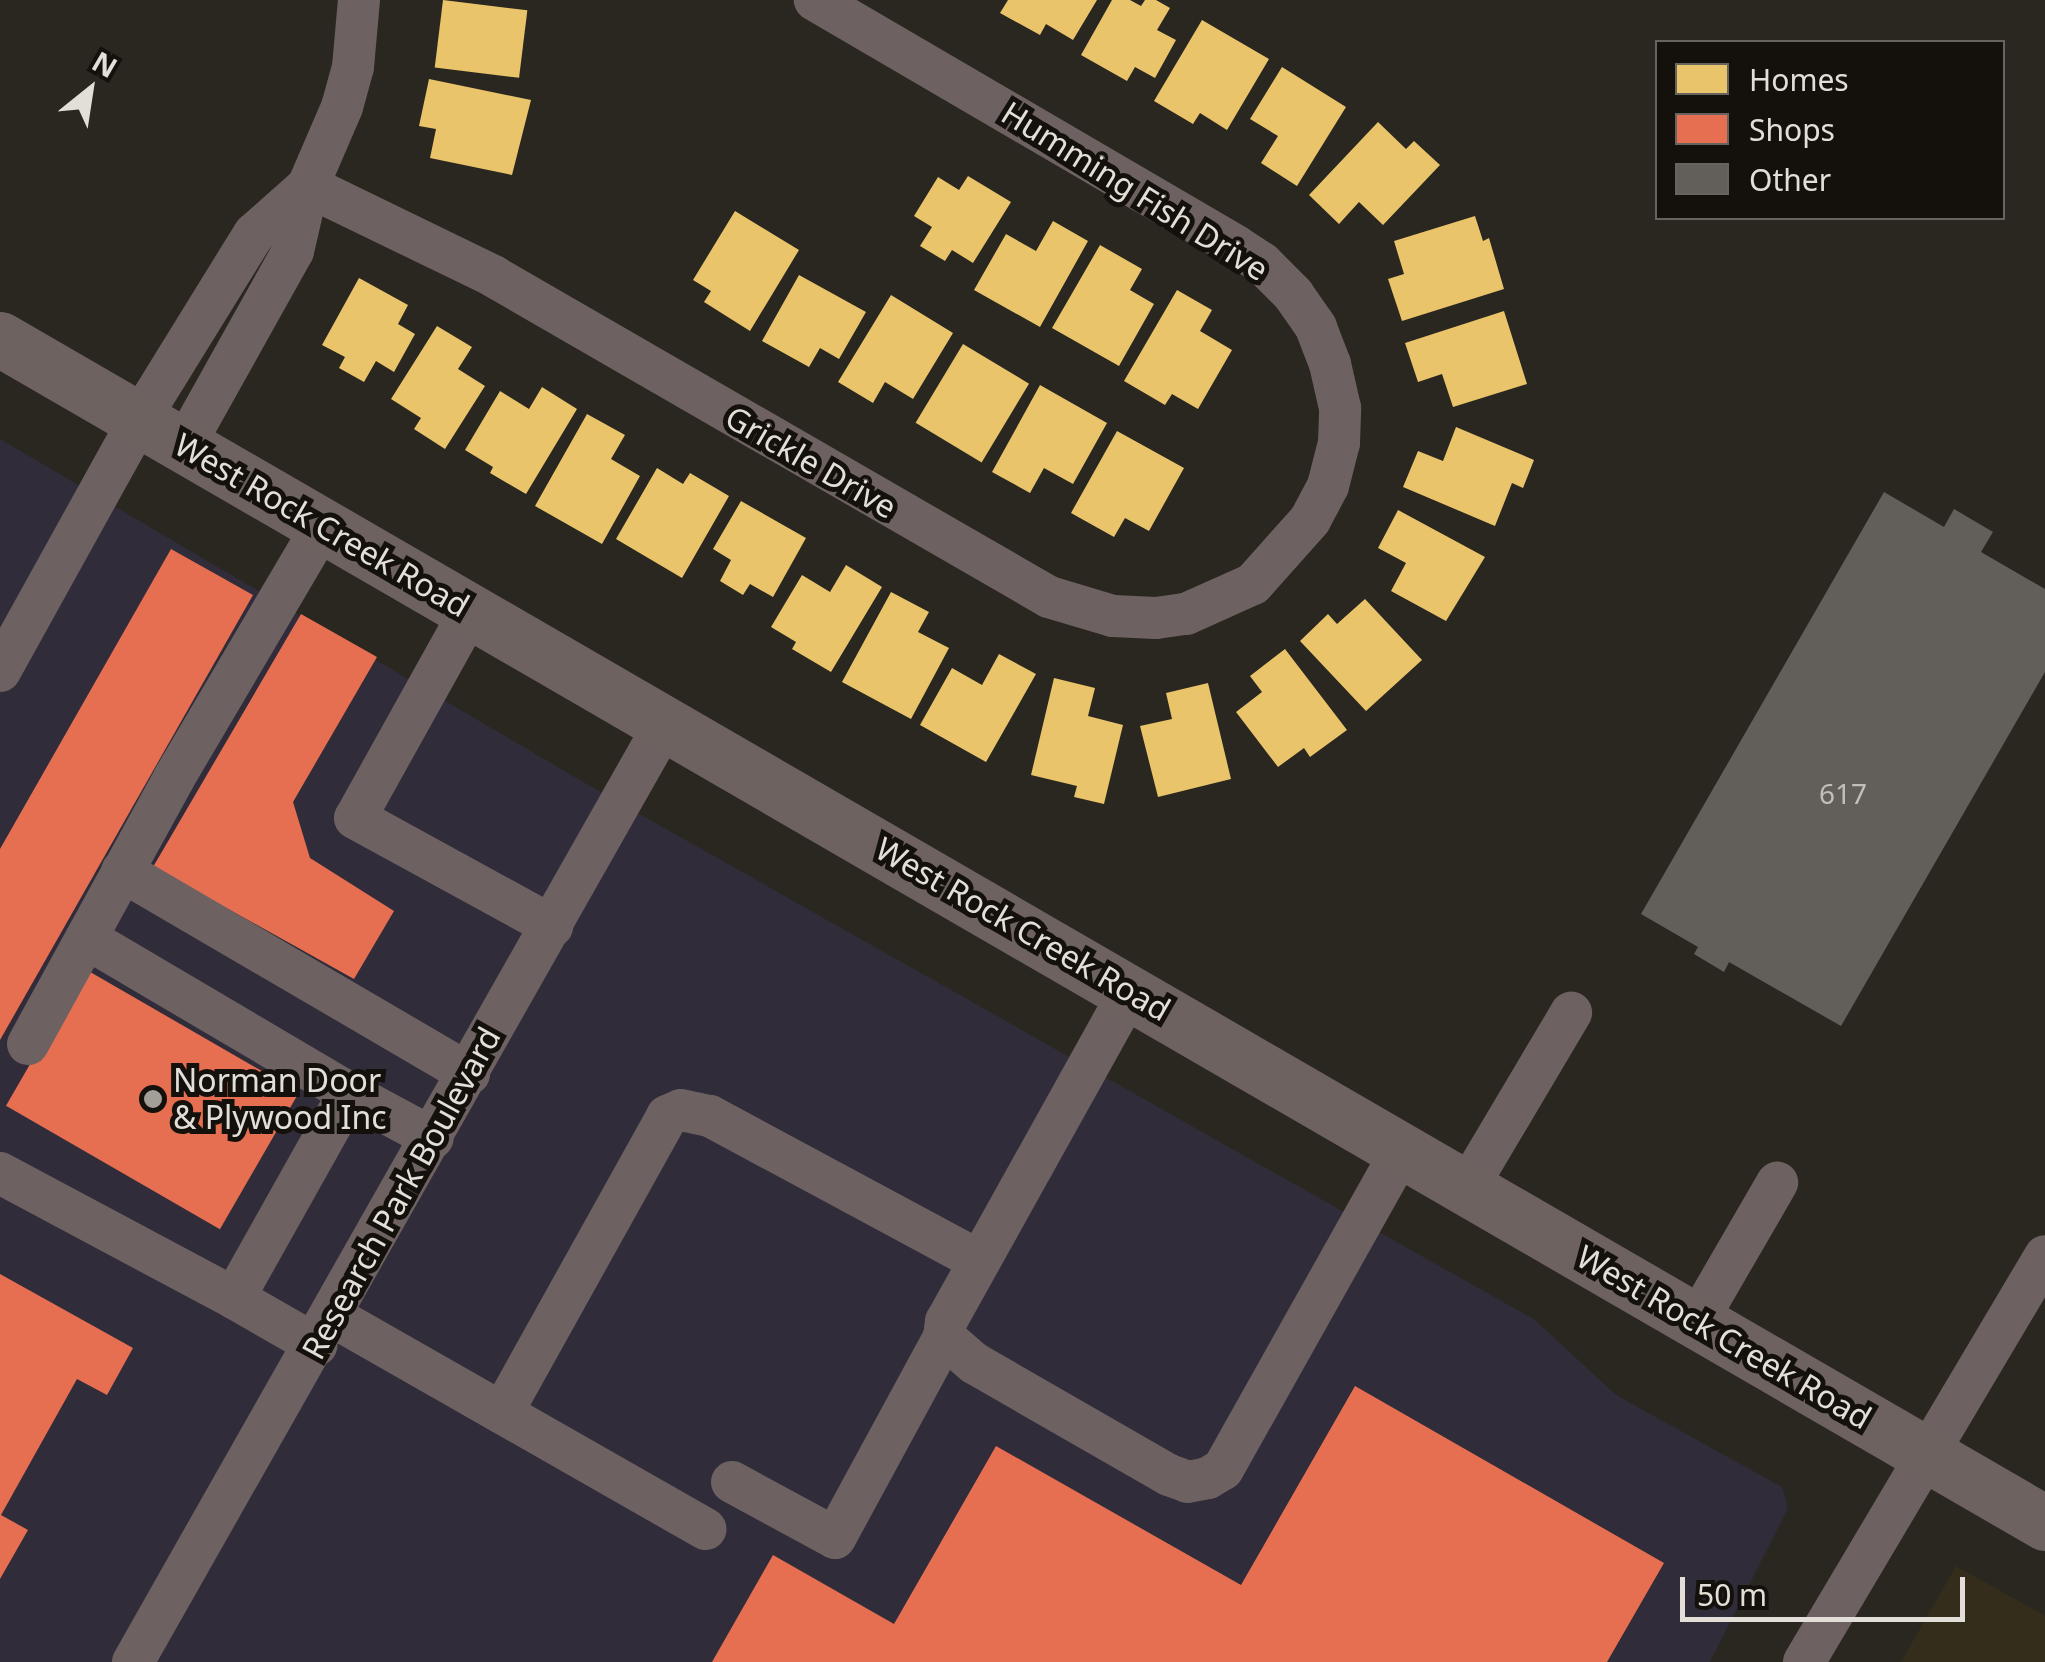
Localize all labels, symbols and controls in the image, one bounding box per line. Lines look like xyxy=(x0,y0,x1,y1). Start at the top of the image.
north arrow xyxy=(40,40,140,140)
legend xyxy=(1655,40,2005,220)
text: N xyxy=(86,42,124,86)
text: Homes xyxy=(1749,59,1849,100)
street label: Humming Fish Drive xyxy=(995,93,1275,289)
text: Shops xyxy=(1749,109,1835,150)
text: Other xyxy=(1749,159,1831,200)
street label: Grickle Drive xyxy=(719,398,903,526)
street label: West Rock Creek Road xyxy=(168,425,476,625)
house number: 617 xyxy=(1819,776,1867,810)
street label: West Rock Creek Road xyxy=(869,829,1177,1029)
street label: Research Park Boulevard xyxy=(294,1020,508,1366)
place label: Norman Door & Plywood Inc xyxy=(173,1062,387,1137)
marker: Norman Door & Plywood Inc xyxy=(142,1088,164,1110)
street label: West Rock Creek Road xyxy=(1570,1237,1878,1437)
scale bar xyxy=(1685,1557,1970,1619)
text: 50 m xyxy=(1697,1574,1767,1615)

